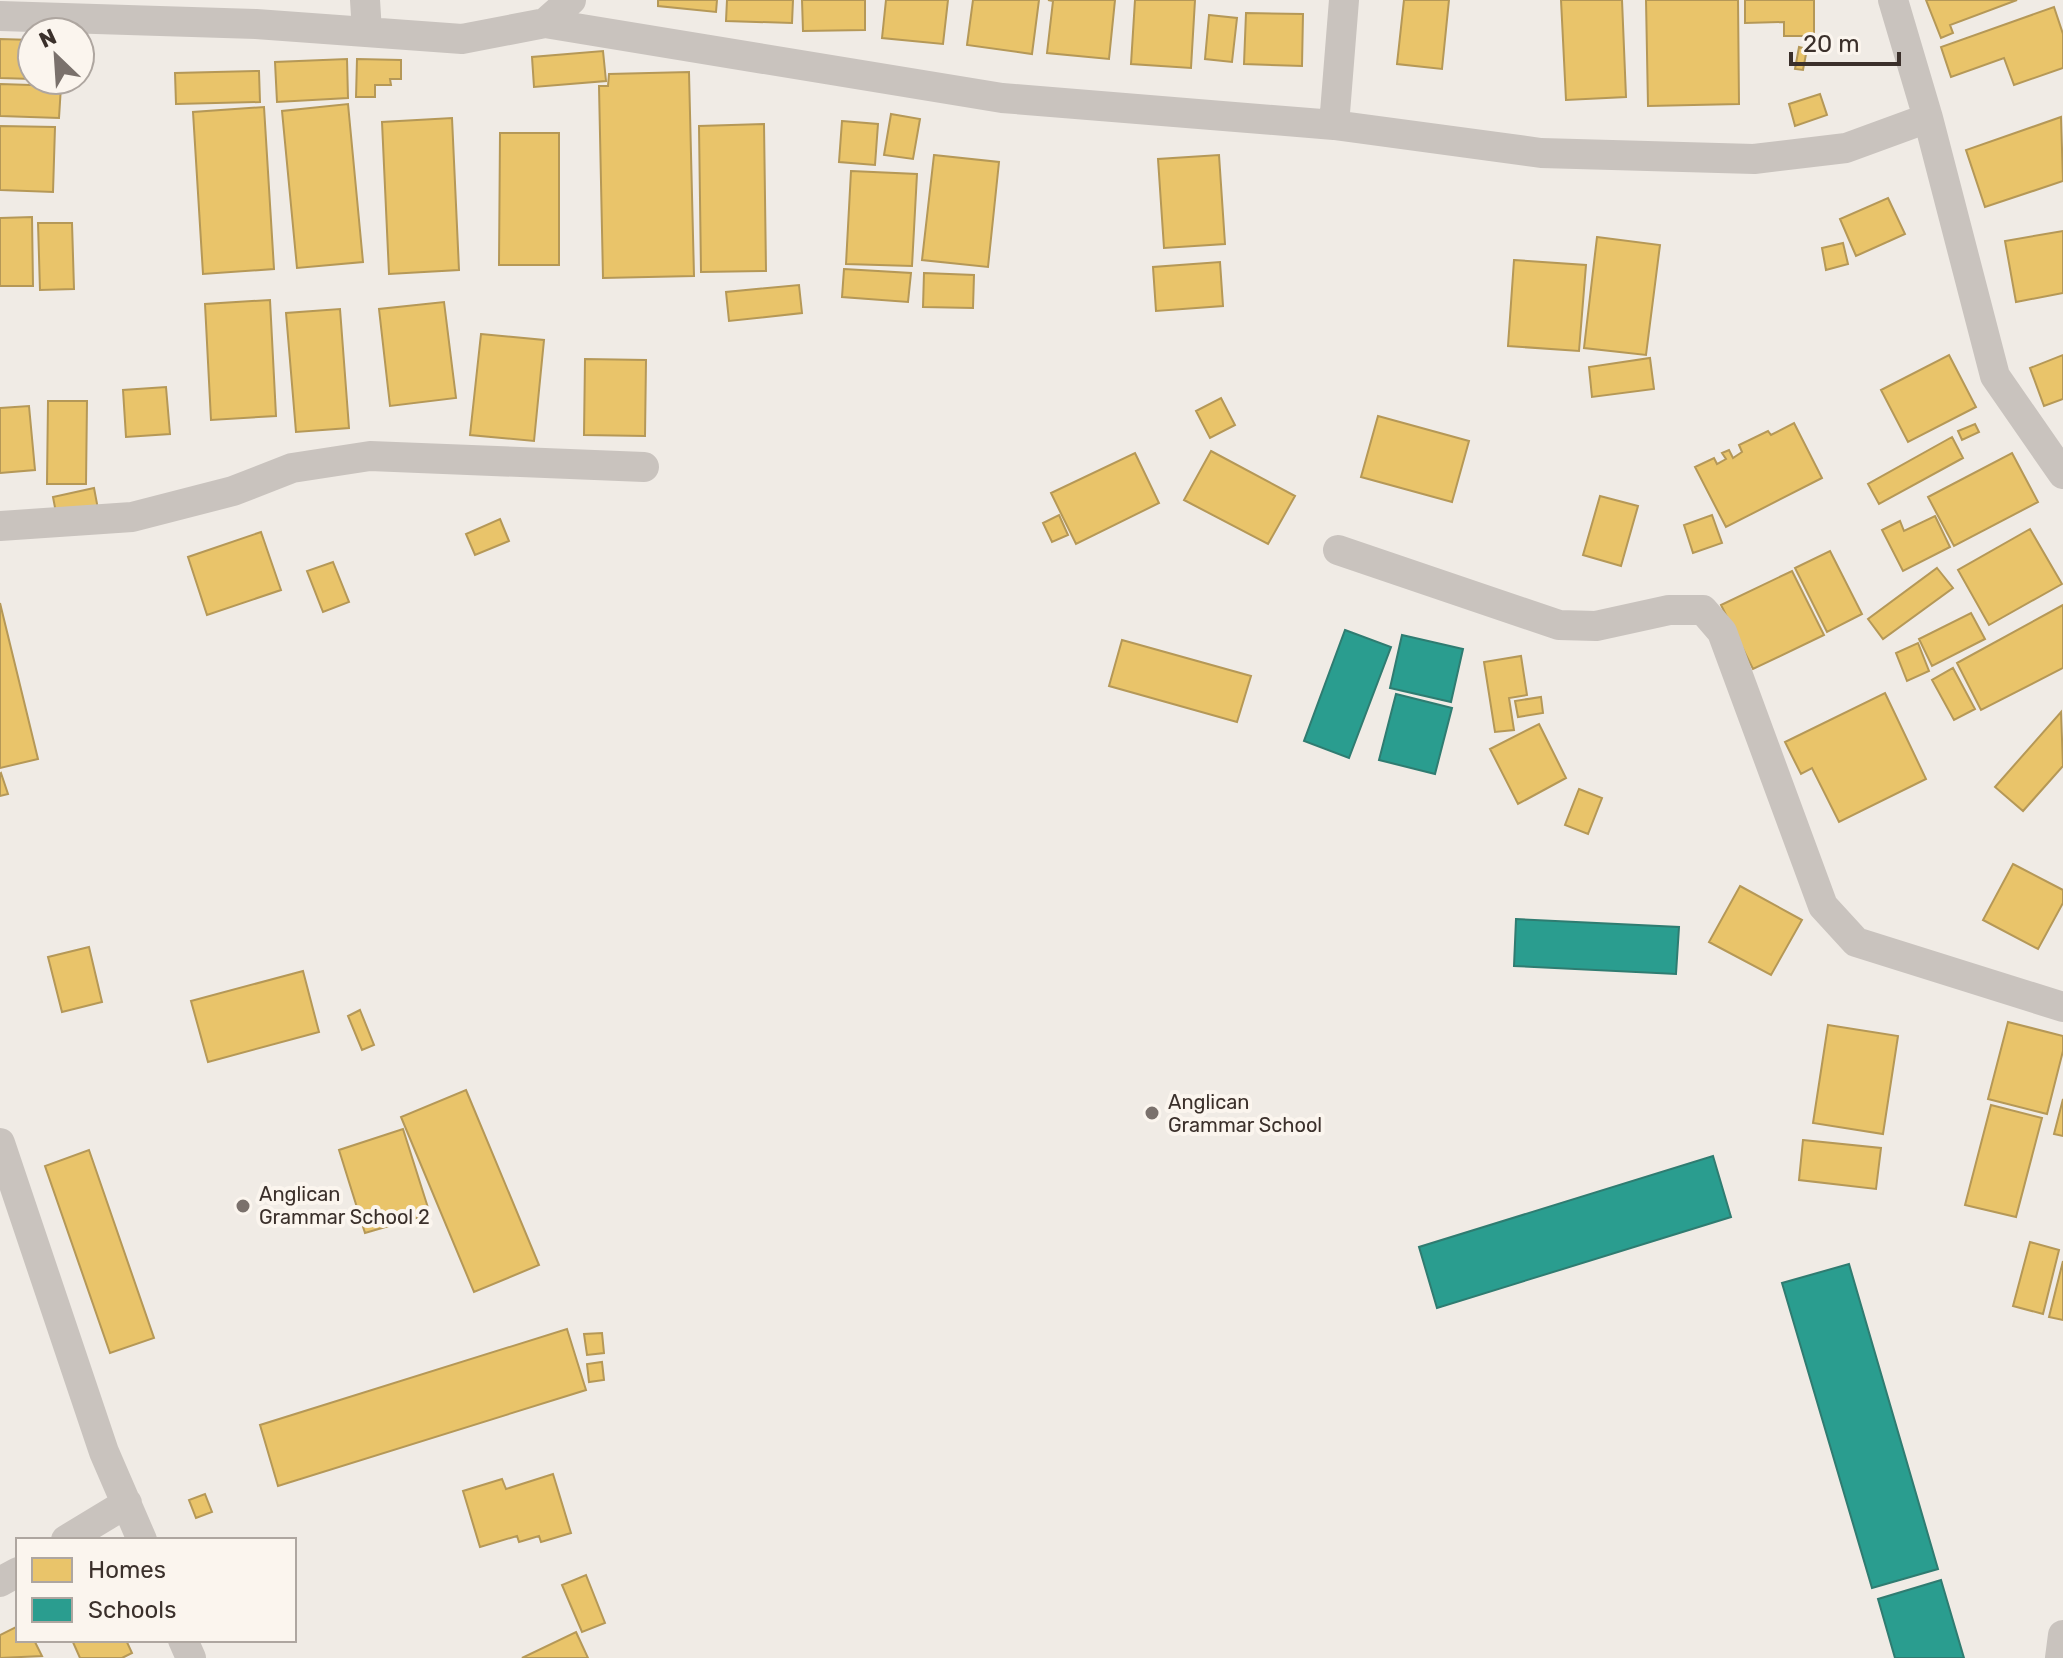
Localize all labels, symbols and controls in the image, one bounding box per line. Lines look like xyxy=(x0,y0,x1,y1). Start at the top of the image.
north arrow xyxy=(16,16,96,96)
scale bar xyxy=(1791,16,1899,66)
text: N xyxy=(35,23,61,54)
text: 20 m xyxy=(1803,30,1860,58)
place label: Anglican Grammar School xyxy=(1168,1090,1322,1137)
marker: Anglican Grammar School xyxy=(1143,1104,1161,1122)
place label: Anglican Grammar School 2 xyxy=(259,1182,430,1229)
marker: Anglican Grammar School 2 xyxy=(234,1197,252,1215)
legend xyxy=(16,1538,296,1642)
text: Homes xyxy=(88,1556,166,1584)
text: Schools xyxy=(88,1596,176,1624)

